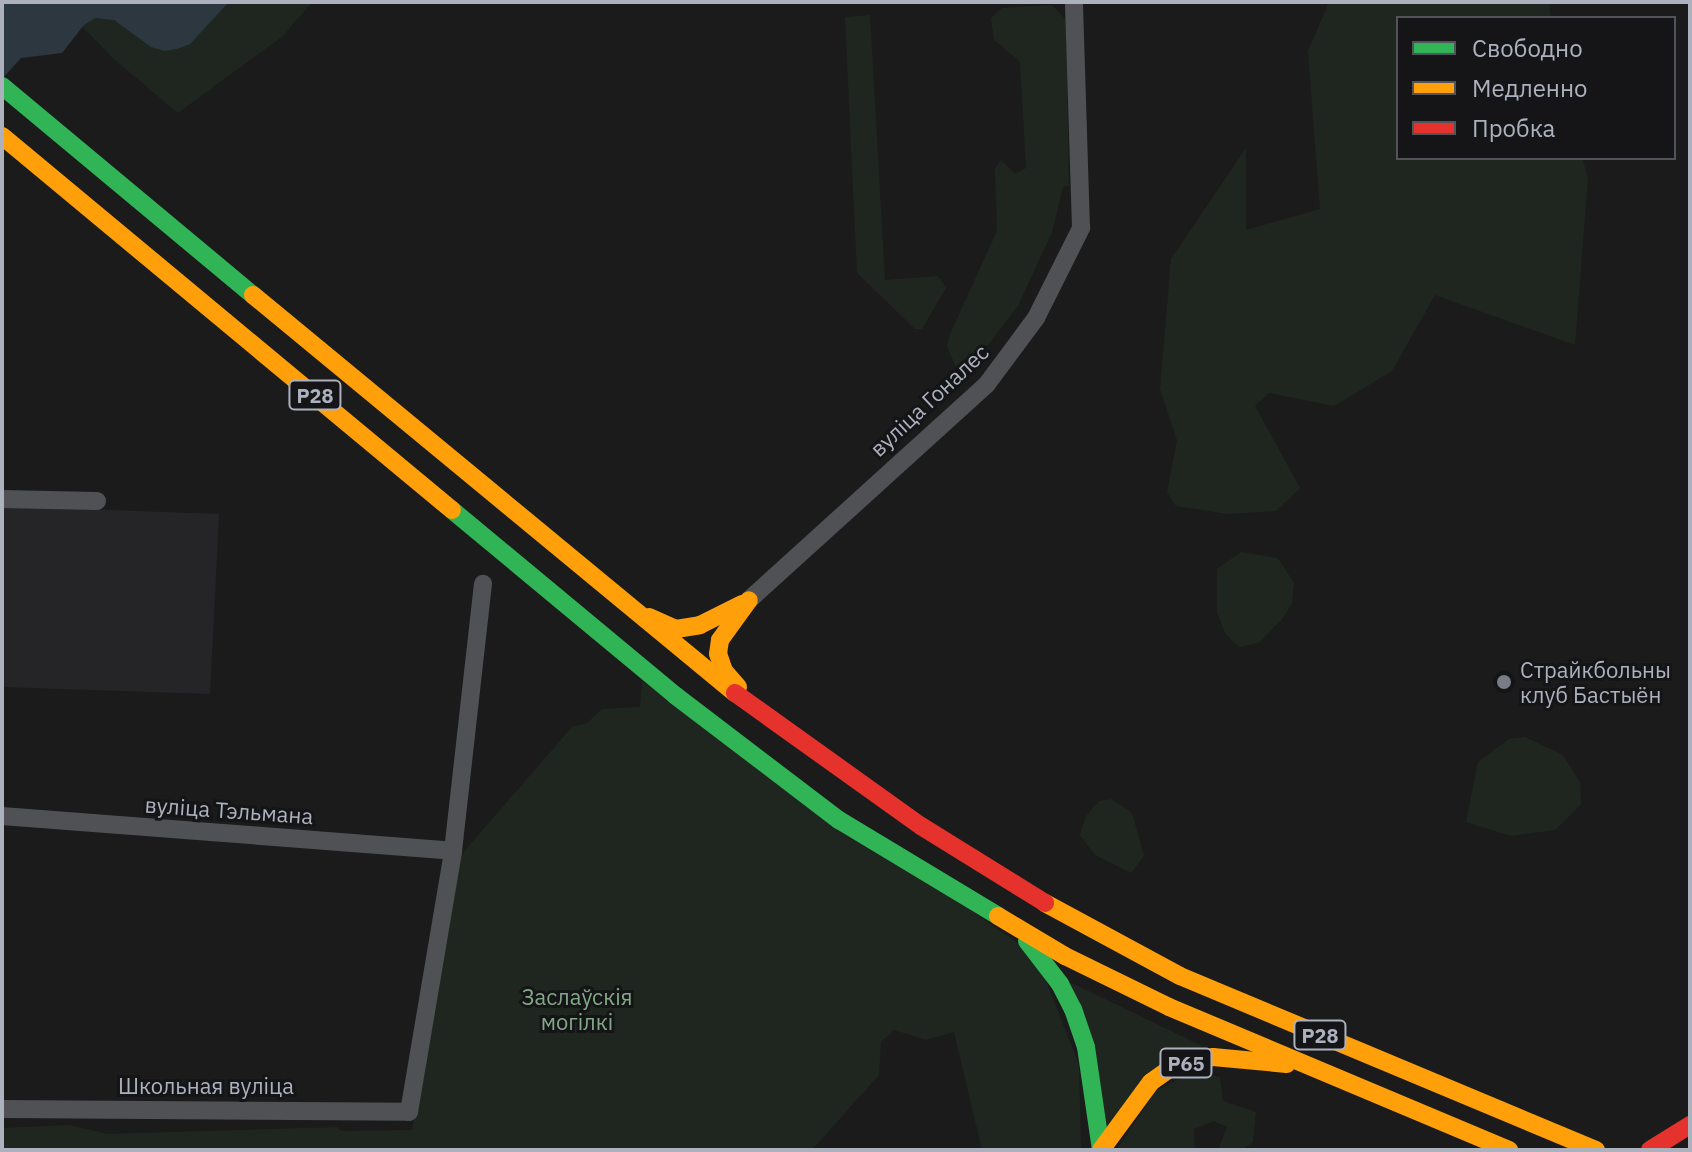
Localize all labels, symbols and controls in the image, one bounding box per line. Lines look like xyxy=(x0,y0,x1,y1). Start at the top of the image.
legend xyxy=(1396,16,1676,160)
text: Свободно xyxy=(1472,32,1583,64)
text: Медленно xyxy=(1472,72,1588,104)
text: Пробка xyxy=(1472,112,1555,144)
street label: вуліца Гоналес xyxy=(864,338,994,462)
road number: Р28 xyxy=(287,379,343,411)
place label: Страйкбольны клуб Бастыён xyxy=(1520,656,1671,708)
marker: Страйкбольны клуб Бастыён xyxy=(1495,673,1513,691)
street label: вуліца Тэльмана xyxy=(144,791,314,829)
park label: Заслаўскія могілкі xyxy=(521,983,633,1034)
road number: Р28 xyxy=(1292,1019,1348,1051)
road number: Р65 xyxy=(1158,1047,1214,1079)
street label: Школьная вуліца xyxy=(118,1073,294,1099)

